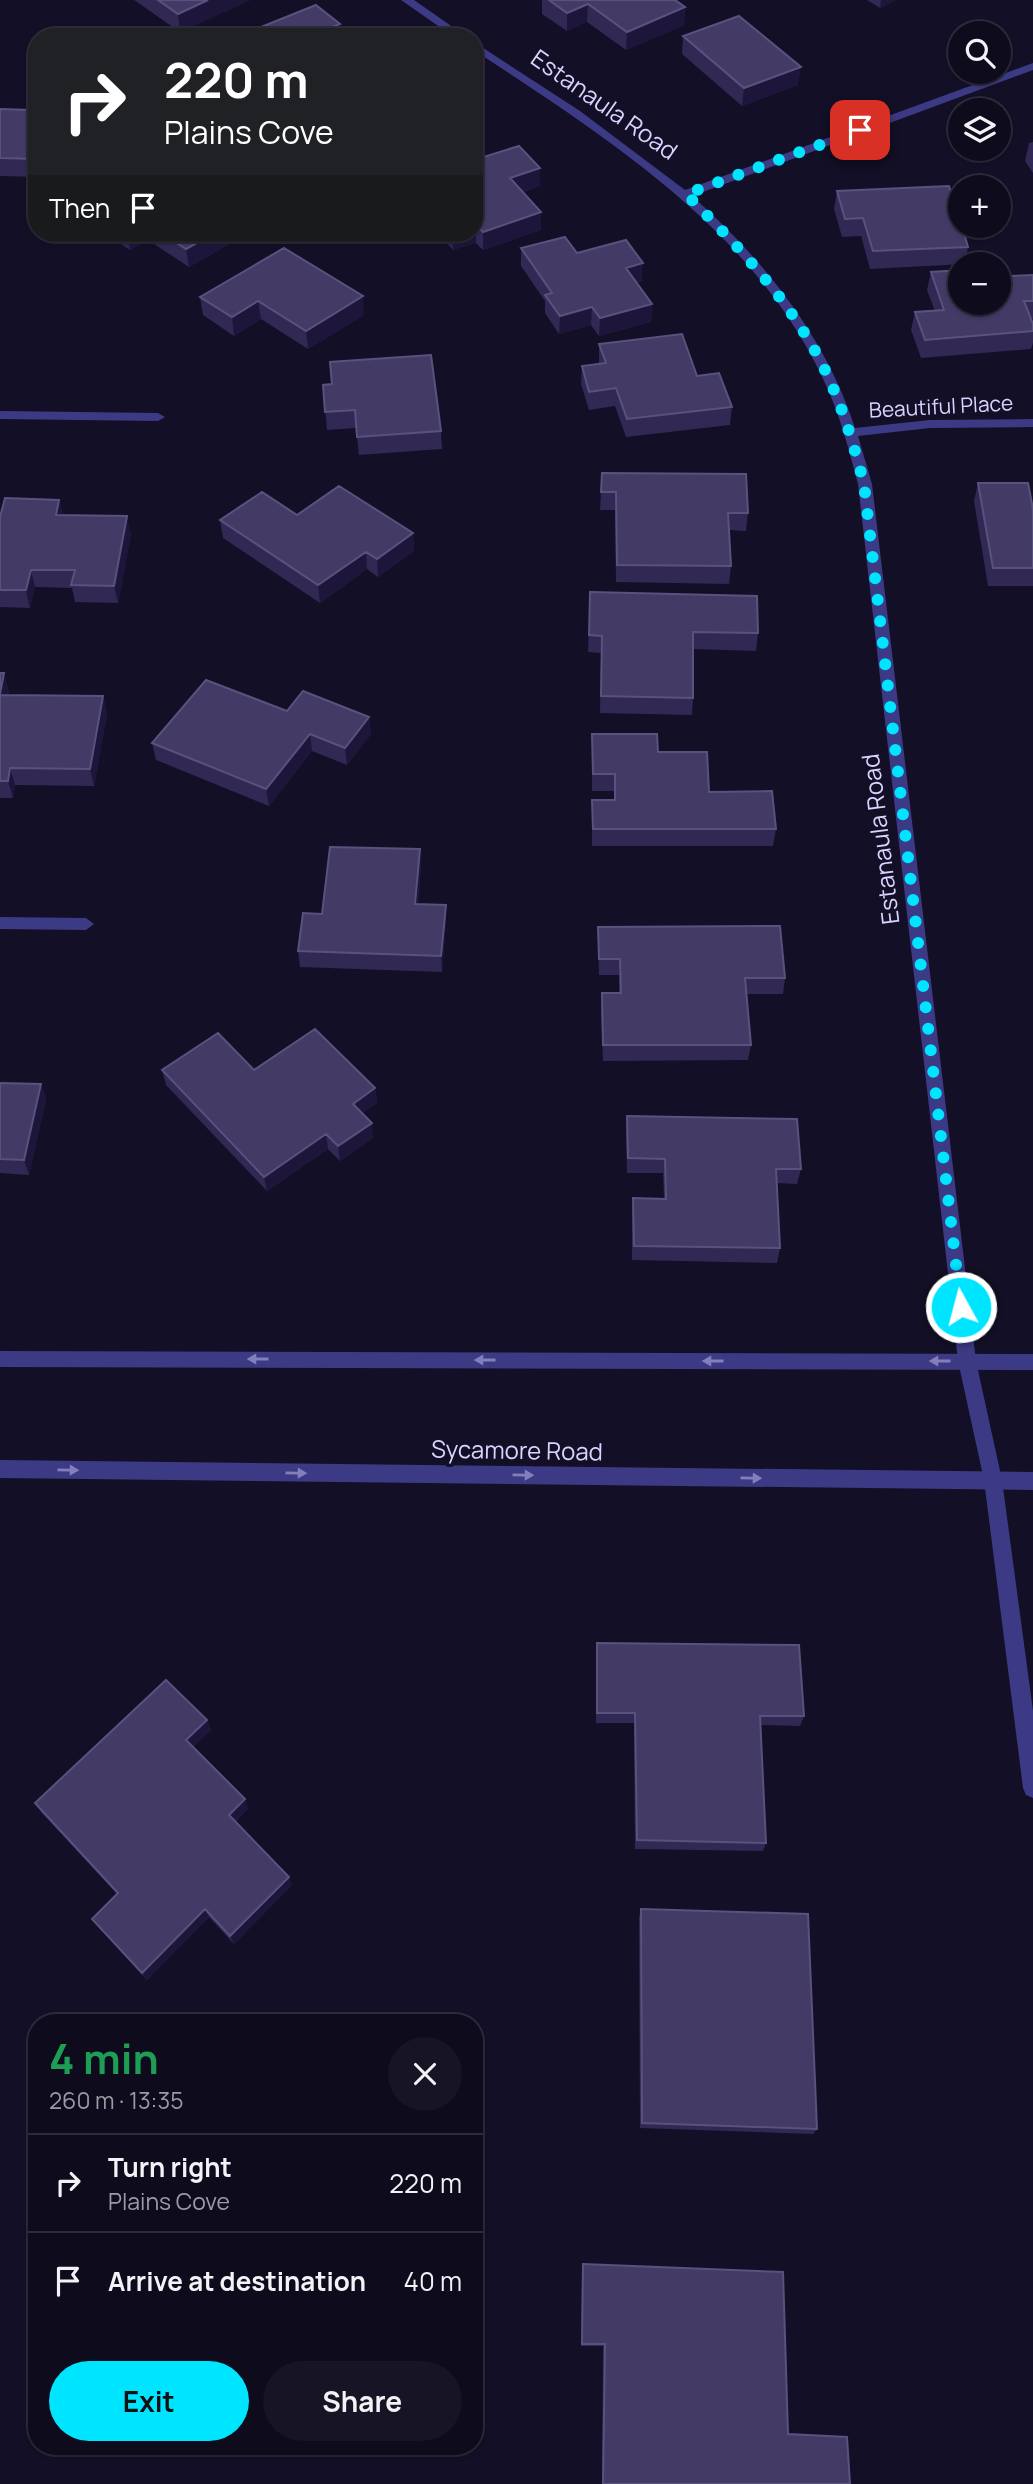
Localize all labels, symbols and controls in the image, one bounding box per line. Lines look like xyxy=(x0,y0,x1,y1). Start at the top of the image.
map controls xyxy=(948,21,1011,315)
button: search xyxy=(948,21,1011,84)
street label: Estanaula Road xyxy=(525,41,685,167)
text: 220 m xyxy=(164,46,308,113)
icon: right xyxy=(49,56,140,147)
button: layers xyxy=(948,98,1011,161)
pin xyxy=(830,100,890,160)
text: Plains Cove xyxy=(164,110,334,154)
icon: arrive xyxy=(841,111,879,149)
button: + xyxy=(948,175,1011,238)
icon: arrive xyxy=(124,189,162,227)
text: Then xyxy=(49,190,110,226)
button: − xyxy=(948,252,1011,315)
street label: Beautiful Place xyxy=(868,388,1014,424)
street label: Estanaula Road xyxy=(853,752,906,926)
position arrow xyxy=(924,1270,998,1344)
one-way arrow xyxy=(247,1353,269,1365)
one-way arrow xyxy=(474,1354,496,1366)
one-way arrow xyxy=(702,1355,724,1367)
one-way arrow xyxy=(929,1355,951,1367)
street label: Sycamore Road xyxy=(431,1432,603,1467)
one-way arrow xyxy=(57,1464,79,1476)
one-way arrow xyxy=(285,1467,307,1478)
one-way arrow xyxy=(512,1469,534,1481)
one-way arrow xyxy=(740,1472,762,1483)
text: 4 min xyxy=(49,2029,159,2087)
button: close xyxy=(388,2037,462,2111)
text: 260 m · 13:35 xyxy=(49,2084,184,2116)
text: Turn right xyxy=(108,2149,232,2185)
icon: right xyxy=(49,2164,87,2202)
text: 220 m xyxy=(389,2165,462,2201)
text: Plains Cove xyxy=(108,2185,230,2217)
icon: arrive xyxy=(49,2262,87,2300)
text: Arrive at destination xyxy=(108,2263,366,2299)
text: 40 m xyxy=(404,2263,462,2299)
button: Exit xyxy=(49,2361,249,2441)
button: Share xyxy=(263,2361,462,2441)

